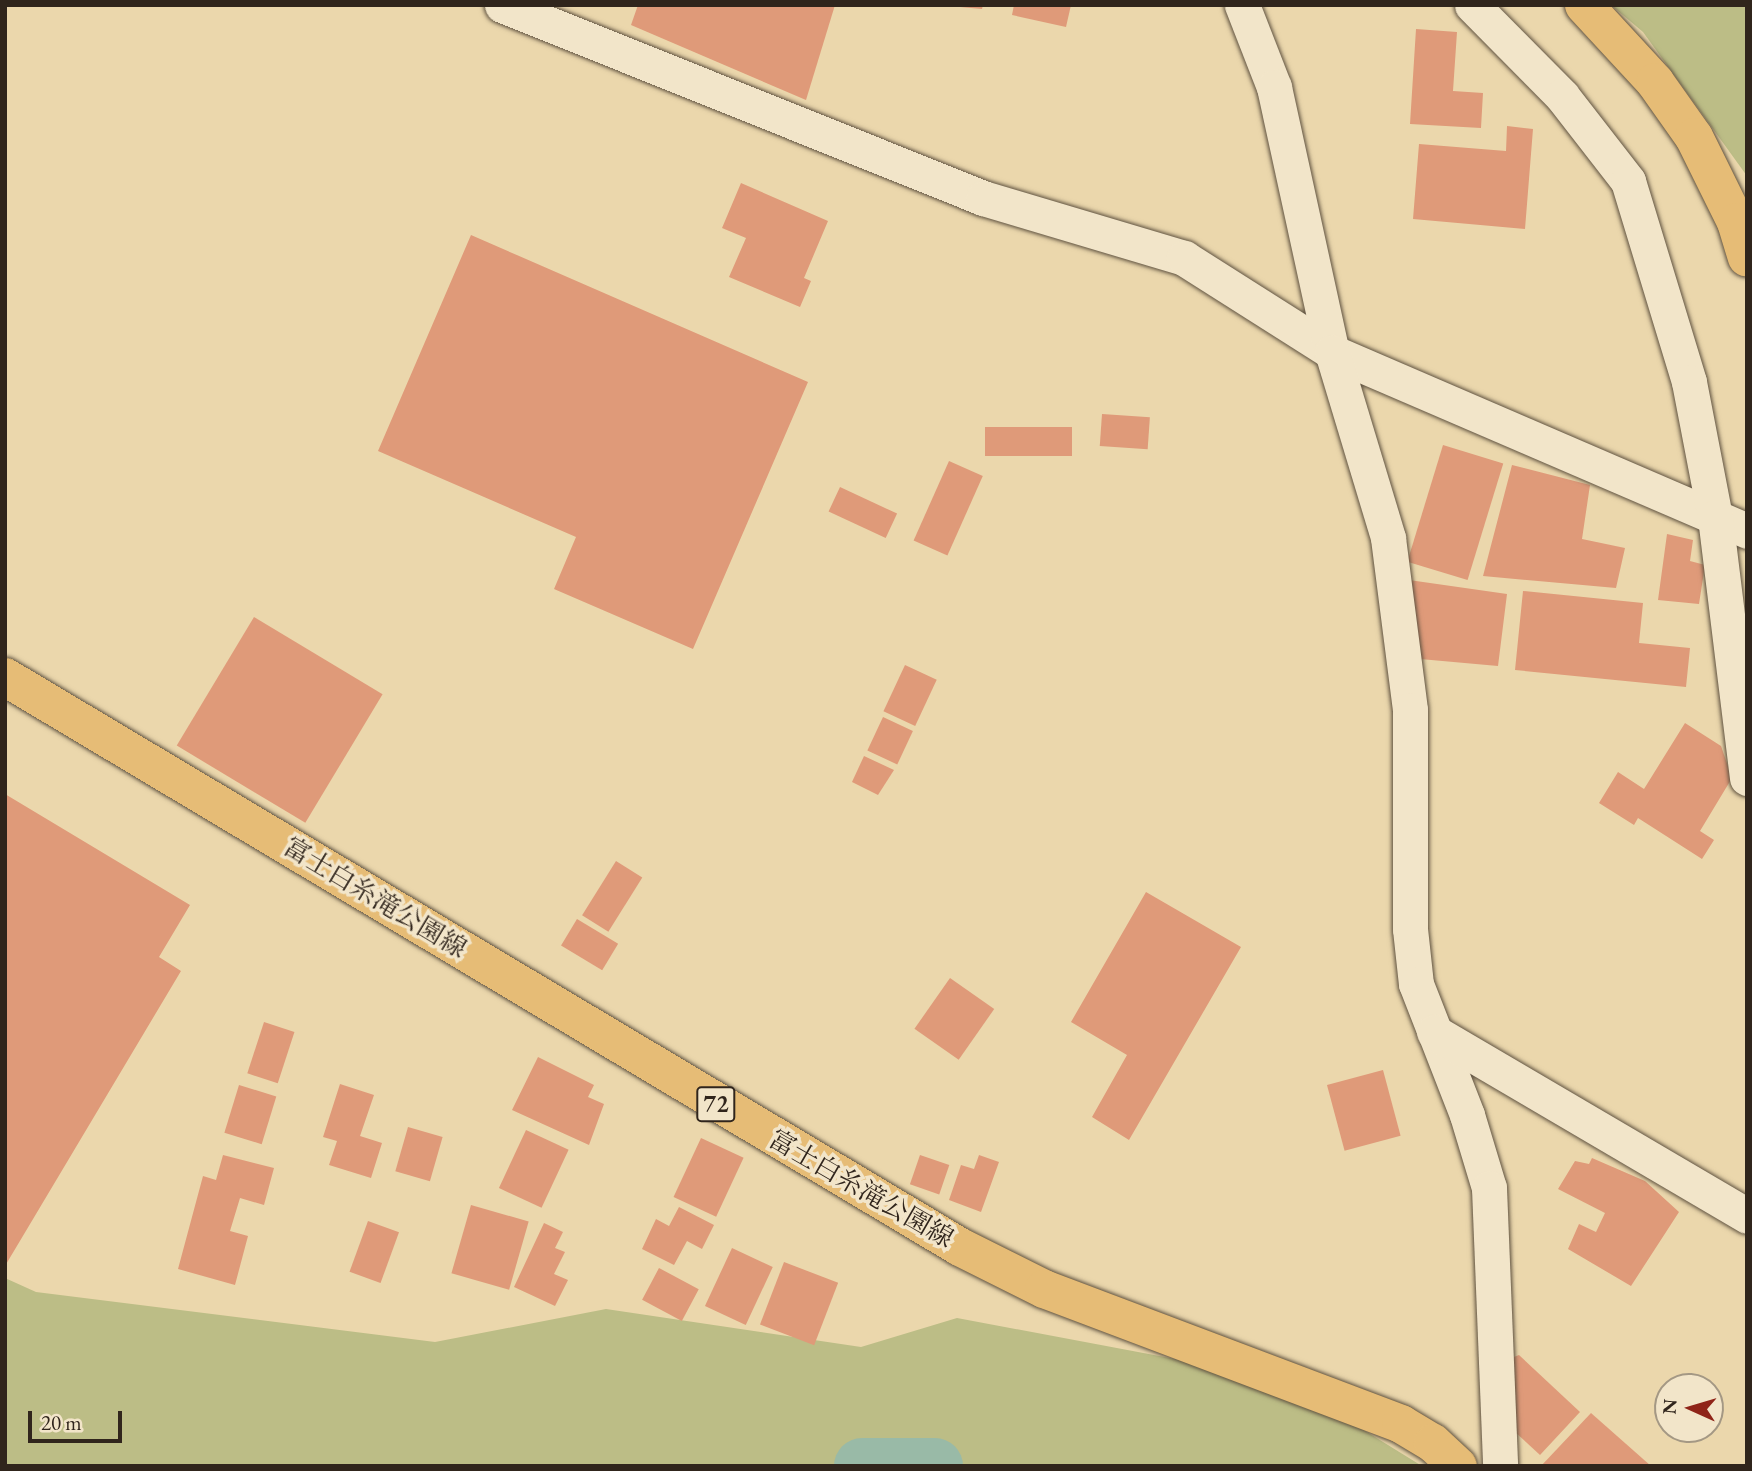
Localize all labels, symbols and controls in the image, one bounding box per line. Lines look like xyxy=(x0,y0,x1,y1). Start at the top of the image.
street label: 富士白糸滝公園線 xyxy=(278,831,472,965)
road number: 72 xyxy=(695,1084,737,1124)
street label: 富士白糸滝公園線 xyxy=(763,1123,959,1255)
north arrow xyxy=(1654,1373,1724,1443)
scale bar xyxy=(32,1398,126,1442)
text: N xyxy=(1657,1398,1683,1415)
text: 20 m xyxy=(41,1409,82,1436)

